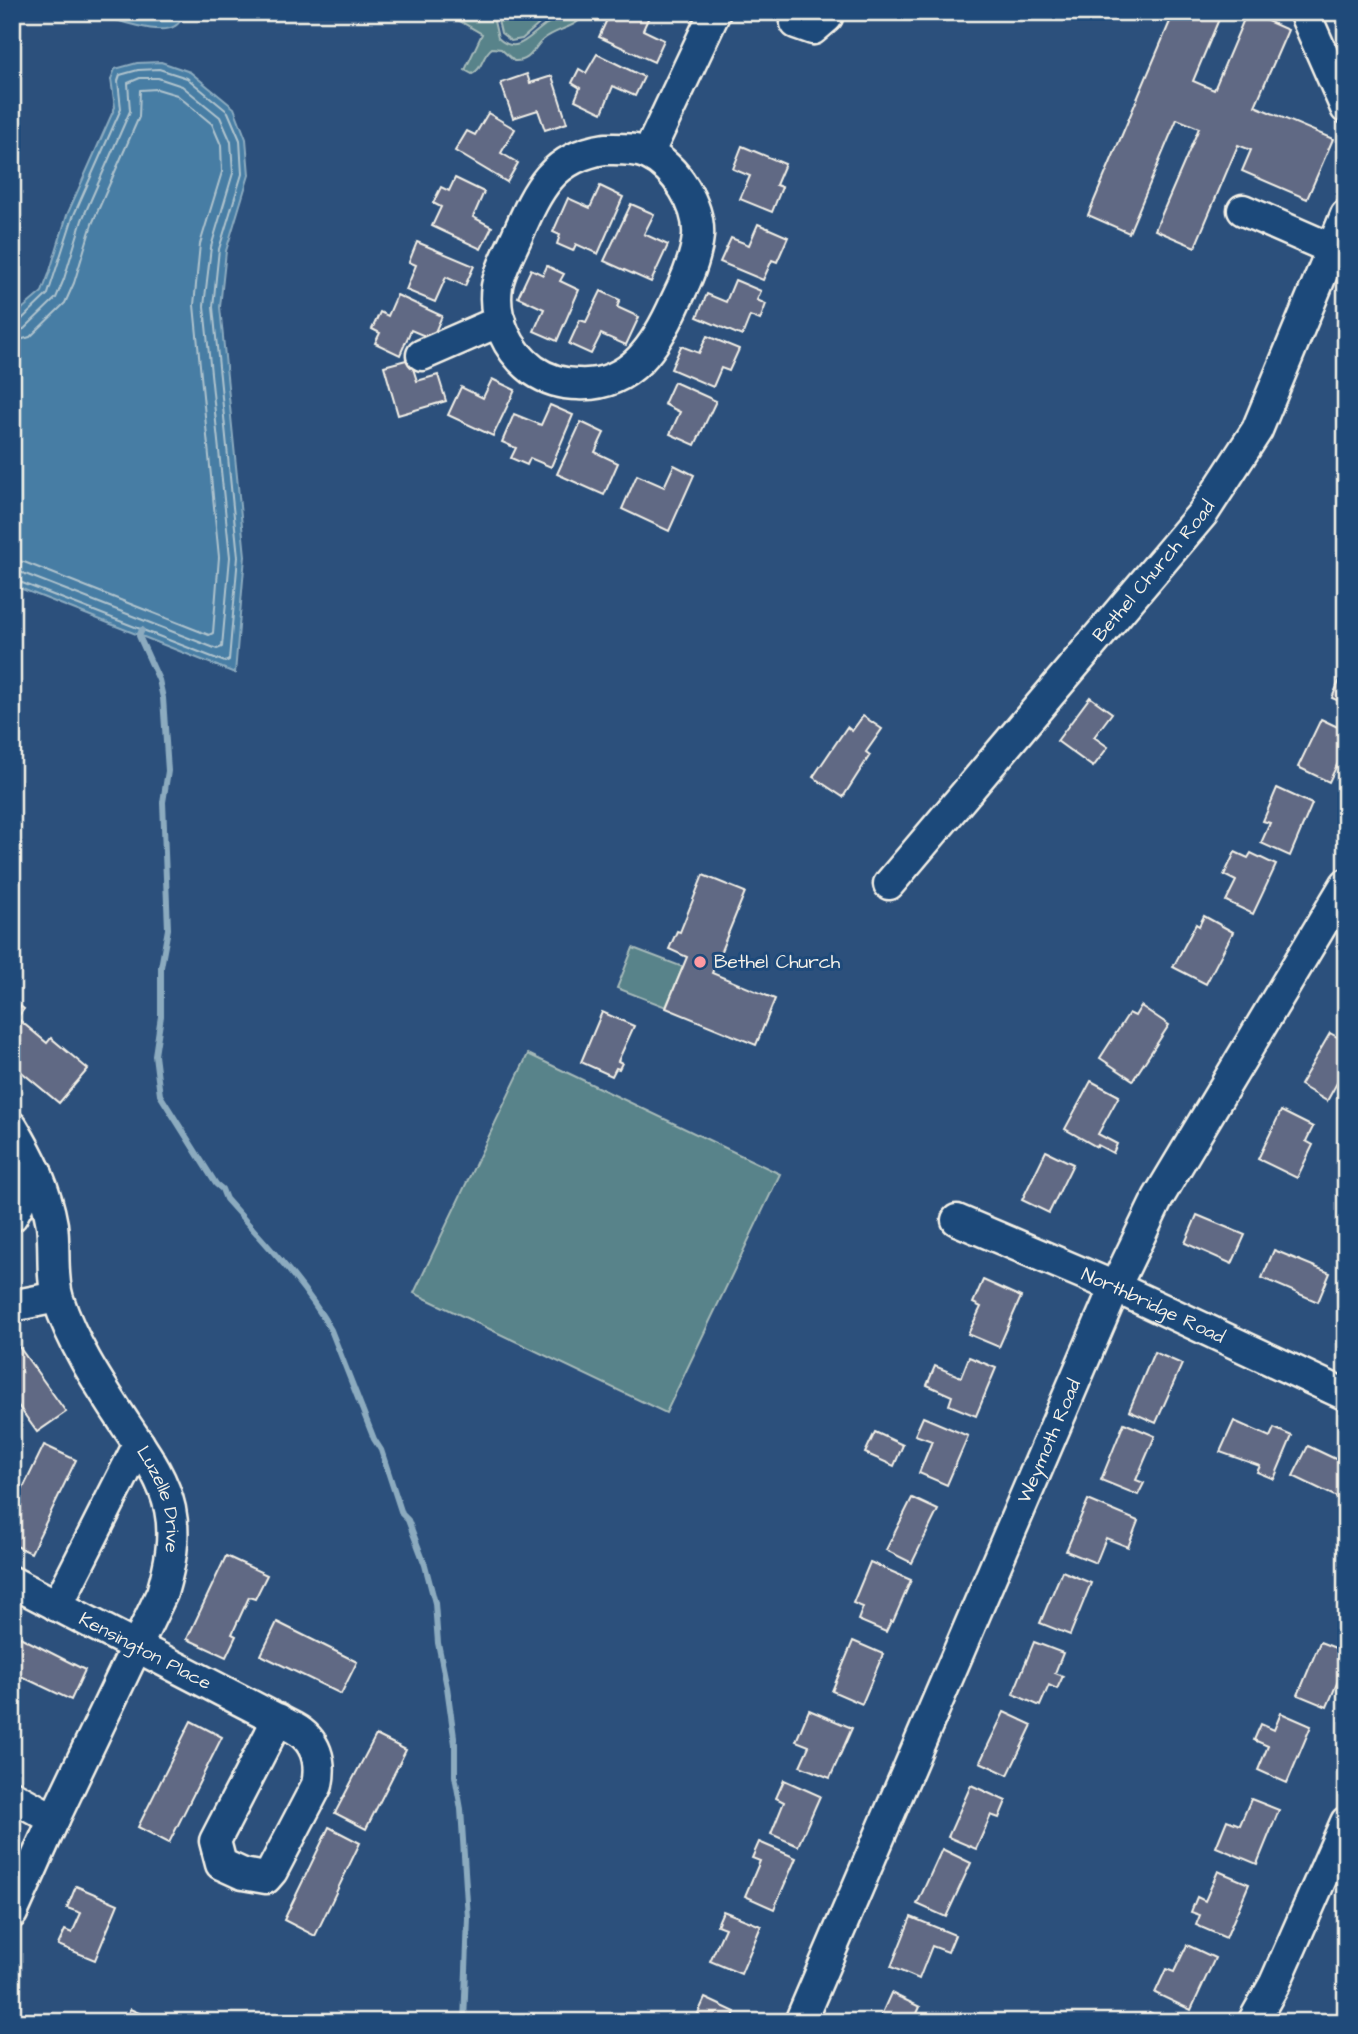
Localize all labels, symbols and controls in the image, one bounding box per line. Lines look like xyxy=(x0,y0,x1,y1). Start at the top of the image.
street label: Bethel Church Road xyxy=(1086,495,1221,648)
place label: Bethel Church xyxy=(714,949,841,976)
marker: Bethel Church xyxy=(692,954,708,970)
street label: Northbridge Road xyxy=(1077,1261,1230,1350)
street label: Weymoth Road xyxy=(1010,1375,1088,1507)
street label: Luzelle Drive xyxy=(130,1440,186,1554)
street label: Kensington Place xyxy=(74,1605,216,1696)

